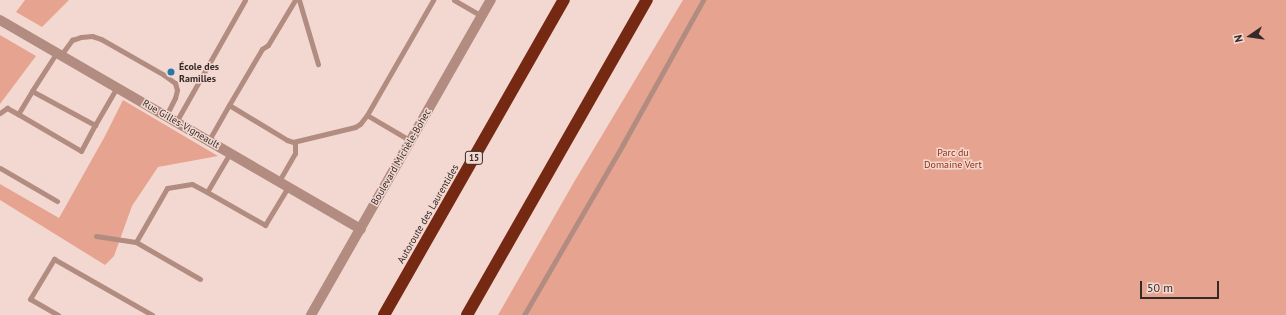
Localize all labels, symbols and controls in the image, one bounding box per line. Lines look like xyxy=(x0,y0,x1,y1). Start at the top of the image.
north arrow xyxy=(1230,16,1270,56)
text: N xyxy=(1231,34,1246,44)
place label: École des Ramilles xyxy=(179,60,219,84)
marker: École des Ramilles xyxy=(166,67,176,77)
street label: Rue Gilles-Vigneault xyxy=(140,97,222,151)
street label: Boulevard Michèle-Bohec xyxy=(369,107,433,207)
park label: Parc du Domaine Vert xyxy=(924,146,982,170)
road number: 15 xyxy=(464,151,484,165)
street label: Autoroute des Laurentides xyxy=(395,162,461,266)
scale bar xyxy=(1142,273,1221,299)
text: 50 m xyxy=(1147,280,1173,295)

